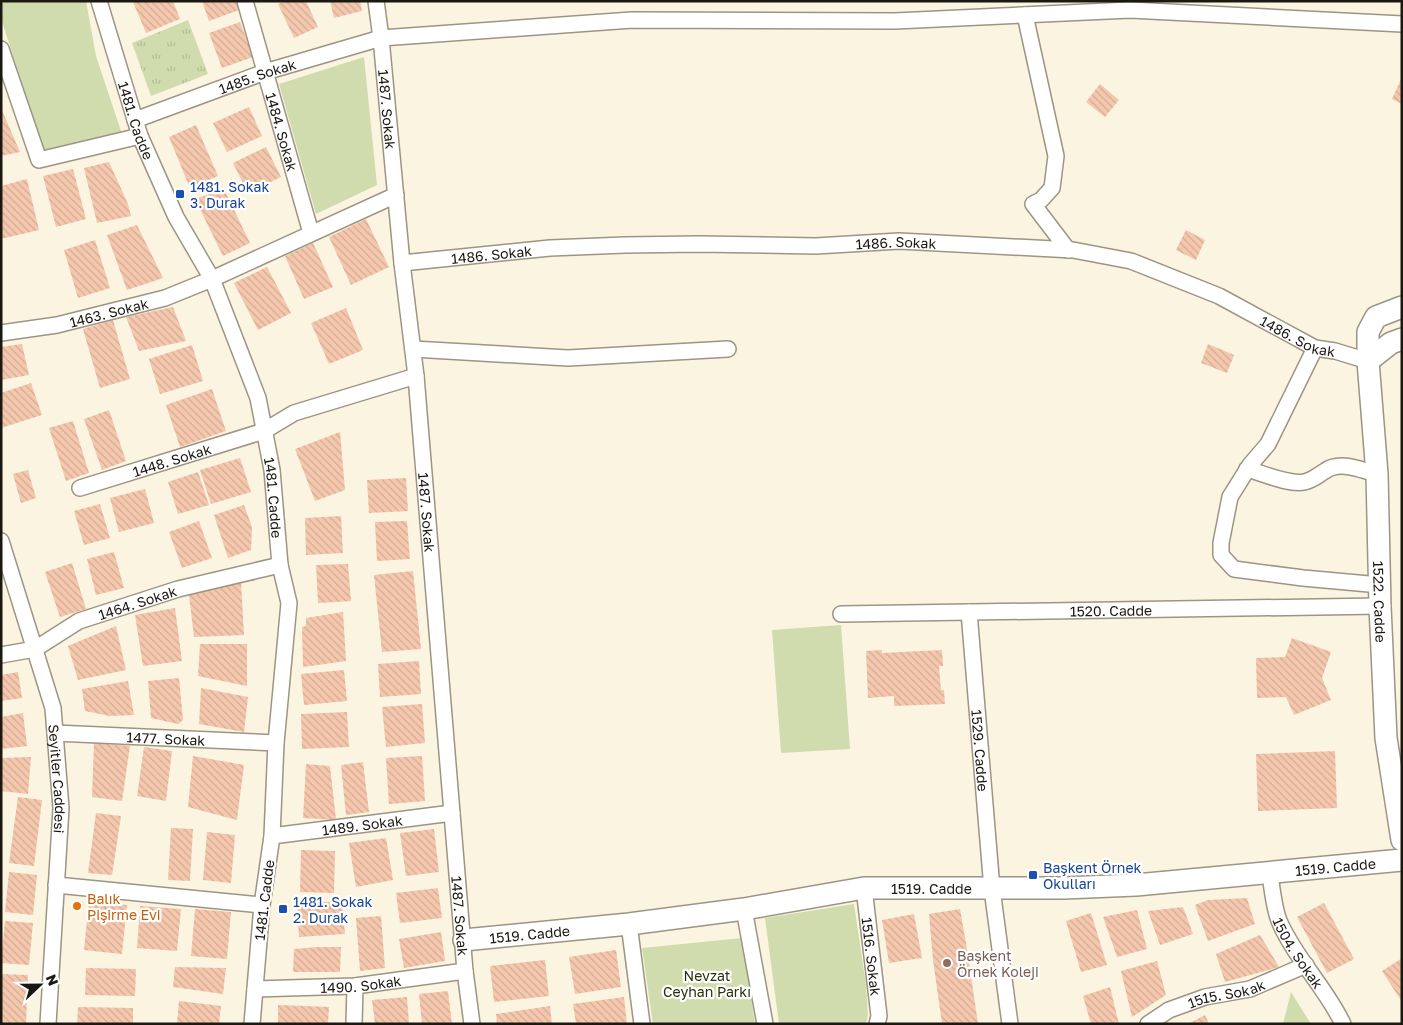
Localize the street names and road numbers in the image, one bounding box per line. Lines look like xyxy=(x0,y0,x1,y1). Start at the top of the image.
street label: 1485. Sokak xyxy=(216,55,298,97)
street label: 1487. Sokak xyxy=(375,69,400,150)
street label: 1481. Cadde xyxy=(115,79,158,162)
street label: 1484. Sokak xyxy=(263,90,302,173)
street label: 1486. Sokak xyxy=(855,232,937,252)
street label: 1486. Sokak xyxy=(450,241,533,266)
street label: 1463. Sokak xyxy=(68,294,150,330)
street label: 1486. Sokak xyxy=(1258,312,1337,359)
street label: 1448. Sokak xyxy=(130,439,213,480)
street label: 1481. Cadde xyxy=(261,456,286,539)
street label: 1487. Sokak xyxy=(415,472,439,553)
street label: 1522. Cadde xyxy=(1370,561,1390,643)
street label: 1464. Sokak xyxy=(96,582,179,623)
street label: 1520. Cadde xyxy=(1070,601,1152,619)
street label: 1529. Cadde xyxy=(969,709,992,792)
street label: Seyitler Caddesi xyxy=(46,724,70,834)
street label: 1477. Sokak xyxy=(126,728,206,748)
street label: 1489. Sokak xyxy=(321,811,404,838)
street label: 1519. Cadde xyxy=(1295,854,1376,878)
street label: 1481. Cadde xyxy=(251,859,277,941)
street label: 1487. Sokak xyxy=(449,875,472,957)
street label: 1519. Cadde xyxy=(891,880,972,897)
street label: 1504. Sokak xyxy=(1270,915,1327,991)
street label: 1516. Sokak xyxy=(859,916,885,997)
street label: 1519. Cadde xyxy=(489,921,571,946)
street label: 1490. Sokak xyxy=(320,971,402,996)
street label: 1515. Sokak xyxy=(1185,975,1267,1011)

